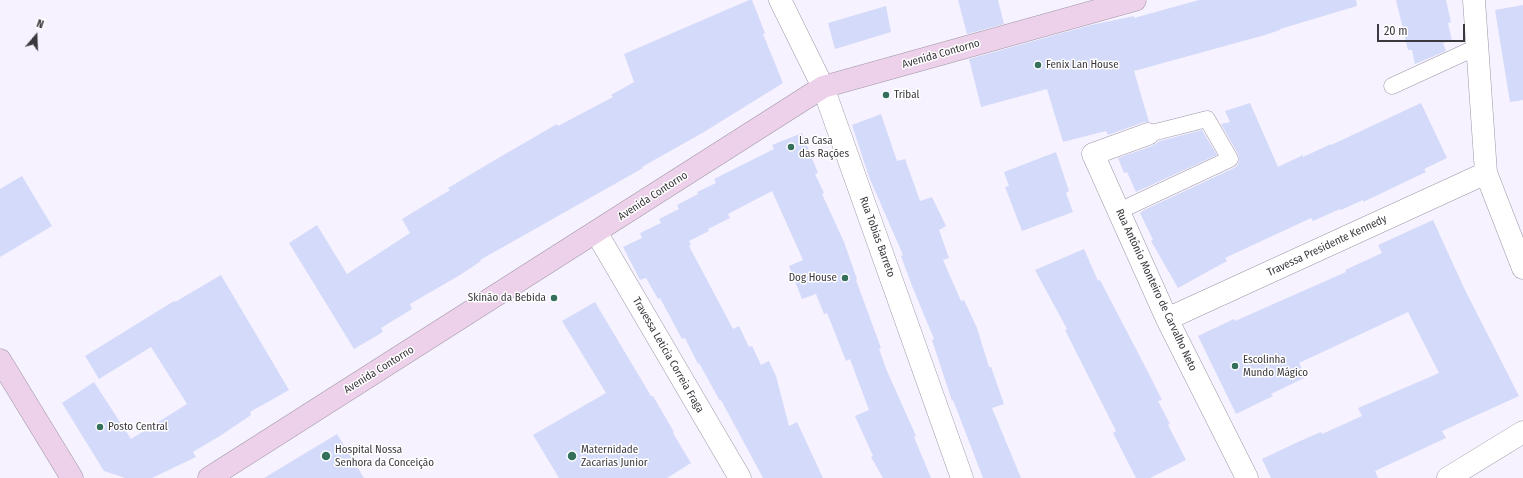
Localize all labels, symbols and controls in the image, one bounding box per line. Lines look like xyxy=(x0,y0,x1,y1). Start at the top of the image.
north arrow xyxy=(16,16,56,56)
scale bar xyxy=(1379,16,1467,42)
text: N xyxy=(35,17,45,31)
text: 20 m xyxy=(1384,24,1408,38)
street label: Avenida Contorno xyxy=(901,37,981,71)
place label: Fenix Lan House xyxy=(1046,58,1119,72)
marker: Fenix Lan House xyxy=(1033,60,1043,70)
place label: Tribal xyxy=(894,88,919,102)
marker: Tribal xyxy=(881,90,891,100)
place label: La Casa das Rações xyxy=(799,134,849,160)
marker: La Casa das Rações xyxy=(786,142,796,152)
street label: Avenida Contorno xyxy=(616,169,690,223)
street label: Rua Tobias Barreto xyxy=(856,195,898,279)
street label: Rua Antônio Monteiro de Carvalho Neto xyxy=(1113,207,1199,373)
street label: Travessa Presidente Kennedy xyxy=(1265,212,1389,280)
place label: Dog House xyxy=(789,271,837,285)
marker: Dog House xyxy=(840,273,850,283)
place label: Skinão da Bebida xyxy=(468,291,546,305)
marker: Skinão da Bebida xyxy=(549,293,559,303)
street label: Travessa Leticia Correia Fraga xyxy=(630,295,706,415)
street label: Avenida Contorno xyxy=(342,343,416,397)
place label: Escolinha Mundo Mágico xyxy=(1243,353,1308,379)
marker: Escolinha Mundo Mágico xyxy=(1230,361,1240,371)
place label: Posto Central xyxy=(108,420,168,434)
marker: Posto Central xyxy=(95,422,105,432)
place label: Hospital Nossa Senhora da Conceição xyxy=(335,443,434,469)
place label: Maternidade Zacarias Junior xyxy=(581,443,648,469)
marker: Hospital Nossa Senhora da Conceição xyxy=(320,450,332,462)
marker: Maternidade Zacarias Junior xyxy=(566,450,578,462)

